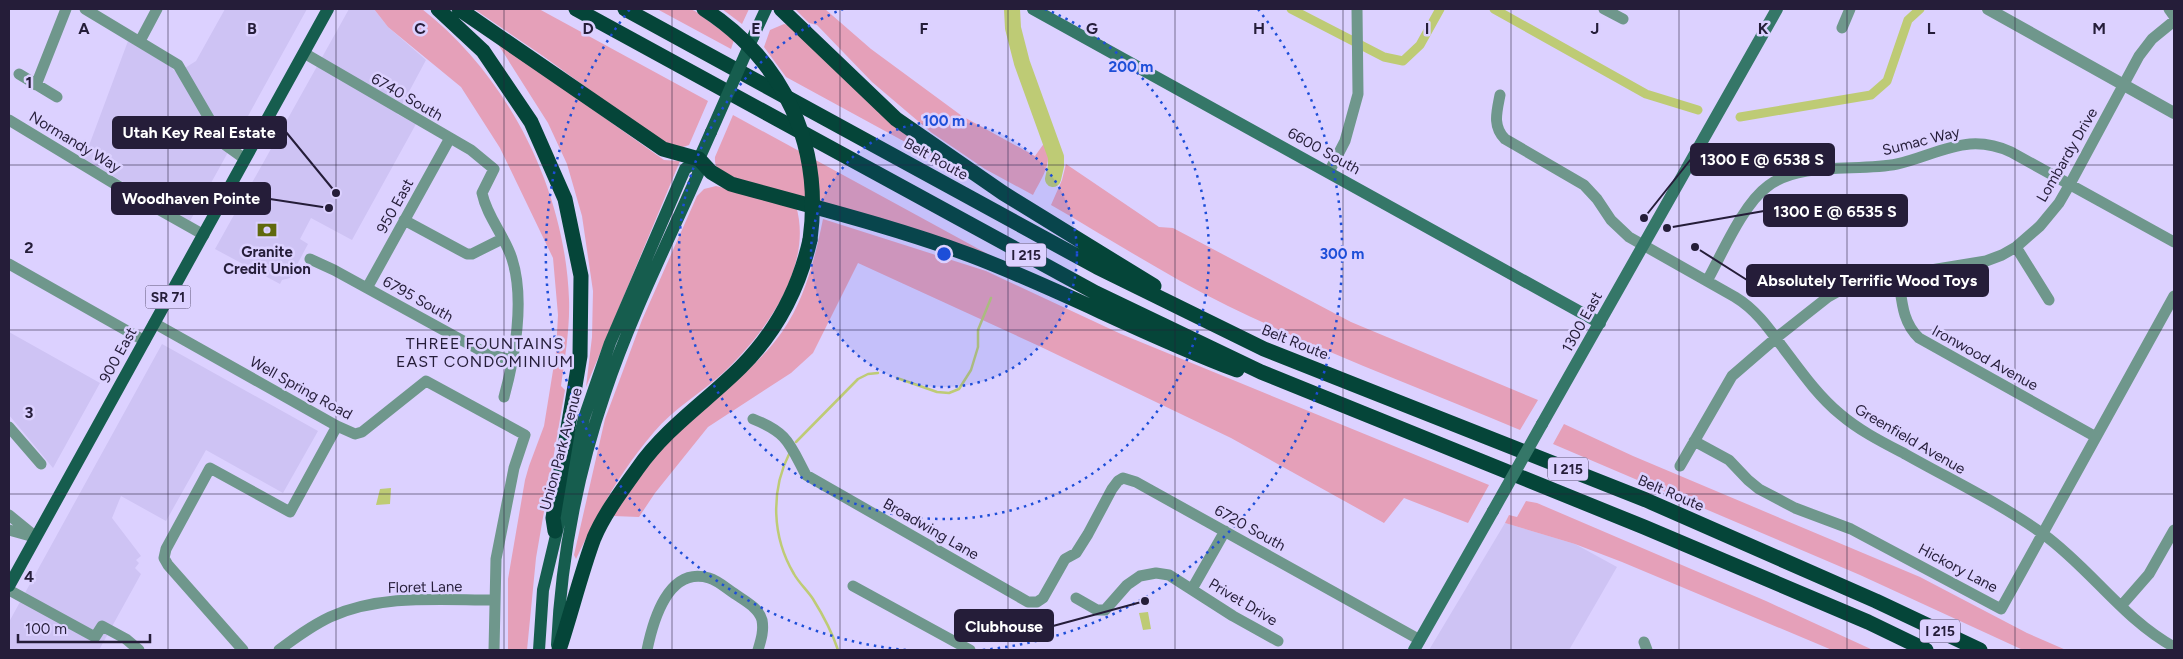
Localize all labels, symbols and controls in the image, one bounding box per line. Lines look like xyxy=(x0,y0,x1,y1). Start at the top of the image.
text: A xyxy=(78,19,90,38)
text: B xyxy=(247,19,257,38)
text: C xyxy=(414,19,426,38)
text: D xyxy=(582,19,594,38)
text: E xyxy=(751,19,761,38)
text: F xyxy=(920,19,929,38)
text: G xyxy=(1086,19,1098,38)
text: H xyxy=(1253,19,1265,38)
text: I xyxy=(1425,19,1429,38)
text: J xyxy=(1591,19,1599,38)
text: K xyxy=(1758,19,1769,38)
text: L xyxy=(1927,19,1936,38)
text: M xyxy=(2092,19,2106,38)
text: 200 m xyxy=(1109,58,1153,76)
street label: 6740 South xyxy=(368,69,446,125)
text: 1 xyxy=(26,73,32,92)
street label: Lombardy Drive xyxy=(2033,105,2101,205)
street label: Normandy Way xyxy=(26,108,124,176)
text: 100 m xyxy=(923,112,965,130)
callout: Utah Key Real Estate xyxy=(113,117,286,148)
text: Utah Key Real Estate xyxy=(122,123,276,142)
street label: Sumac Way xyxy=(1880,123,1962,159)
street label: 6600 South xyxy=(1285,124,1363,178)
street label: Belt Route xyxy=(901,134,971,184)
callout: 1300 E @ 6538 S xyxy=(1691,144,1834,175)
text: 1300 E @ 6538 S xyxy=(1700,150,1824,169)
street label: 950 East xyxy=(373,175,417,236)
callout: Woodhaven Pointe xyxy=(112,183,270,214)
text: Woodhaven Pointe xyxy=(122,189,260,208)
callout: 1300 E @ 6535 S xyxy=(1764,195,1907,226)
text: 1300 E @ 6535 S xyxy=(1773,202,1897,221)
bank icon: Granite Credit Union xyxy=(256,219,278,241)
text: 2 xyxy=(24,238,34,257)
place label: Granite Credit Union xyxy=(223,243,311,278)
road number: I 215 xyxy=(1006,244,1046,266)
centre of rings xyxy=(935,245,953,263)
text: 300 m xyxy=(1320,245,1364,263)
callout: Absolutely Terrific Wood Toys xyxy=(1747,265,1988,296)
text: Absolutely Terrific Wood Toys xyxy=(1757,271,1978,290)
street label: 6795 South xyxy=(380,272,456,326)
road number: SR 71 xyxy=(146,286,190,308)
street label: 1300 East xyxy=(1558,288,1606,355)
street label: Belt Route xyxy=(1259,320,1331,364)
street label: Ironwood Avenue xyxy=(1929,321,2041,395)
street label: 900 East xyxy=(95,324,141,386)
district label: THREE FOUNTAINS EAST CONDOMINIUM xyxy=(396,334,574,371)
street label: Well Spring Road xyxy=(247,352,355,424)
street label: Union Park Avenue xyxy=(536,386,586,512)
street label: Greenfield Avenue xyxy=(1851,400,1969,478)
text: 3 xyxy=(25,403,34,422)
road number: I 215 xyxy=(1548,458,1588,480)
street label: Belt Route xyxy=(1635,471,1707,515)
street label: Broadwing Lane xyxy=(880,494,982,564)
street label: 6720 South xyxy=(1211,501,1289,555)
street label: Hickory Lane xyxy=(1915,540,2001,596)
text: 4 xyxy=(24,567,34,586)
street label: Privet Drive xyxy=(1205,574,1281,630)
street label: Floret Lane xyxy=(387,577,463,597)
callout: Clubhouse xyxy=(955,610,1053,641)
scale bar xyxy=(18,612,150,644)
text: Clubhouse xyxy=(965,617,1043,636)
text: 100 m xyxy=(25,620,67,638)
road number: I 215 xyxy=(1920,620,1960,642)

